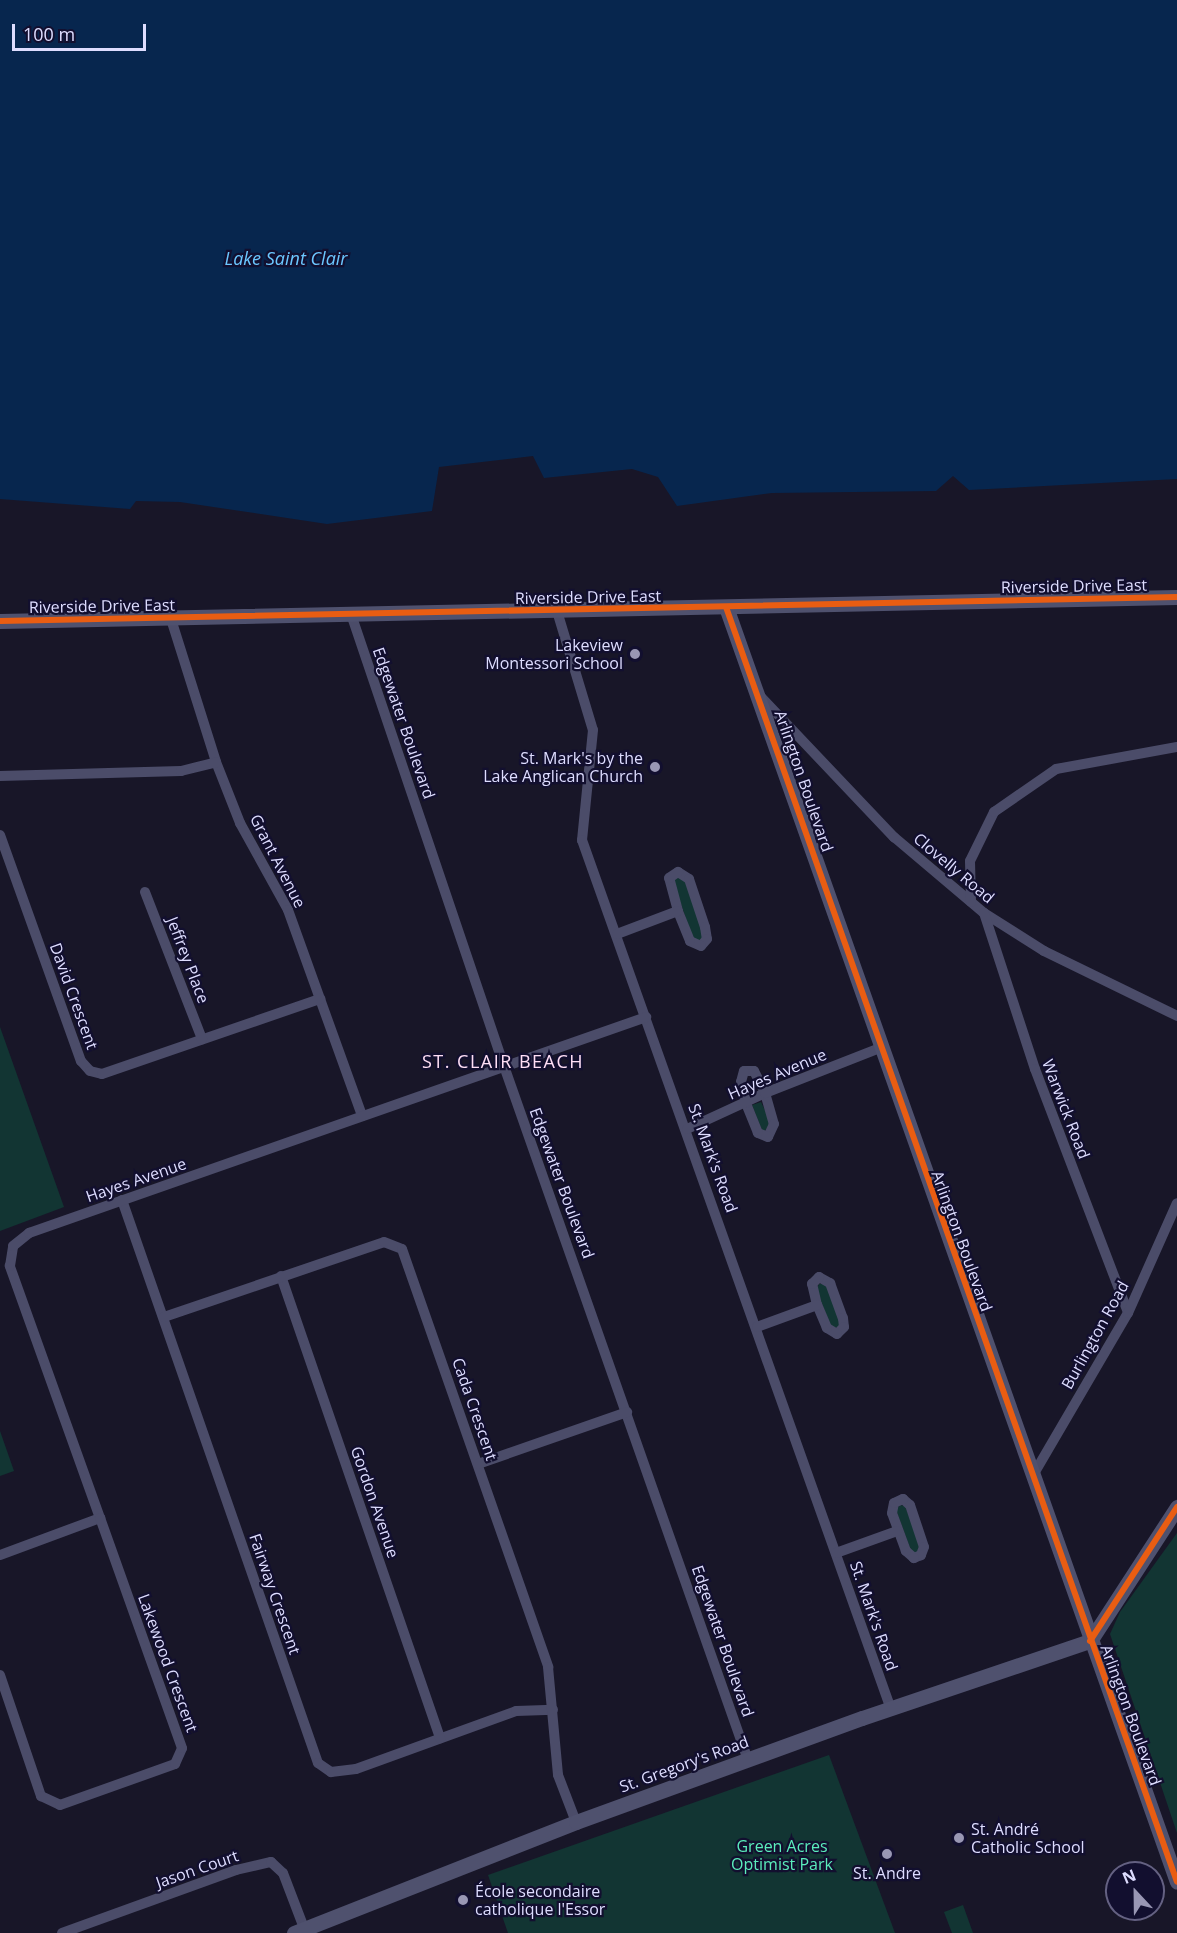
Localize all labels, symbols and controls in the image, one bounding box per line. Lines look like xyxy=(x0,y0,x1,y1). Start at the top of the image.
scale bar xyxy=(15,12,148,50)
text: 100 m xyxy=(23,22,75,46)
water label: Lake Saint Clair xyxy=(225,247,347,269)
street label: Riverside Drive East xyxy=(1001,575,1147,597)
street label: Riverside Drive East xyxy=(515,586,661,608)
street label: Riverside Drive East xyxy=(29,595,175,617)
place label: Lakeview Montessori School xyxy=(485,635,623,673)
street label: Edgewater Boulevard xyxy=(369,645,439,801)
marker: Lakeview Montessori School xyxy=(628,647,642,661)
street label: Arlington Boulevard xyxy=(771,708,837,854)
place label: St. Mark's by the Lake Anglican Church xyxy=(483,748,643,786)
marker: St. Mark's by the Lake Anglican Church xyxy=(648,760,662,774)
street label: Grant Avenue xyxy=(246,811,310,911)
street label: Clovelly Road xyxy=(910,829,998,907)
street label: Jeffrey Place xyxy=(163,914,213,1006)
street label: David Crescent xyxy=(46,940,102,1052)
street label: Hayes Avenue xyxy=(725,1045,829,1103)
district label: ST. CLAIR BEACH xyxy=(422,1050,584,1072)
street label: Warwick Road xyxy=(1038,1057,1094,1161)
street label: St. Mark's Road xyxy=(684,1101,742,1215)
street label: Edgewater Boulevard xyxy=(526,1105,598,1261)
street label: Hayes Avenue xyxy=(83,1154,189,1206)
street label: Arlington Boulevard xyxy=(928,1168,996,1314)
street label: Burlington Road xyxy=(1057,1278,1133,1392)
street label: Cada Crescent xyxy=(448,1355,502,1463)
street label: Gordon Avenue xyxy=(347,1444,403,1560)
street label: Fairway Crescent xyxy=(245,1531,305,1657)
street label: St. Mark's Road xyxy=(846,1559,902,1673)
street label: Edgewater Boulevard xyxy=(688,1563,758,1719)
street label: Lakewood Crescent xyxy=(134,1591,202,1735)
street label: Arlington Boulevard xyxy=(1097,1642,1165,1788)
street label: St. Gregory's Road xyxy=(617,1732,751,1796)
place label: St. André Catholic School xyxy=(971,1819,1085,1857)
marker: St. André Catholic School xyxy=(952,1831,966,1845)
park label: Green Acres Optimist Park xyxy=(731,1836,833,1874)
street label: Jason Court xyxy=(153,1846,241,1892)
marker: St. Andre xyxy=(880,1847,894,1861)
north arrow xyxy=(1105,1861,1165,1921)
place label: St. Andre xyxy=(853,1863,921,1883)
text: N xyxy=(1119,1864,1139,1889)
place label: École secondaire catholique l'Essor xyxy=(475,1881,605,1919)
marker: École secondaire catholique l'Essor xyxy=(456,1893,470,1907)

